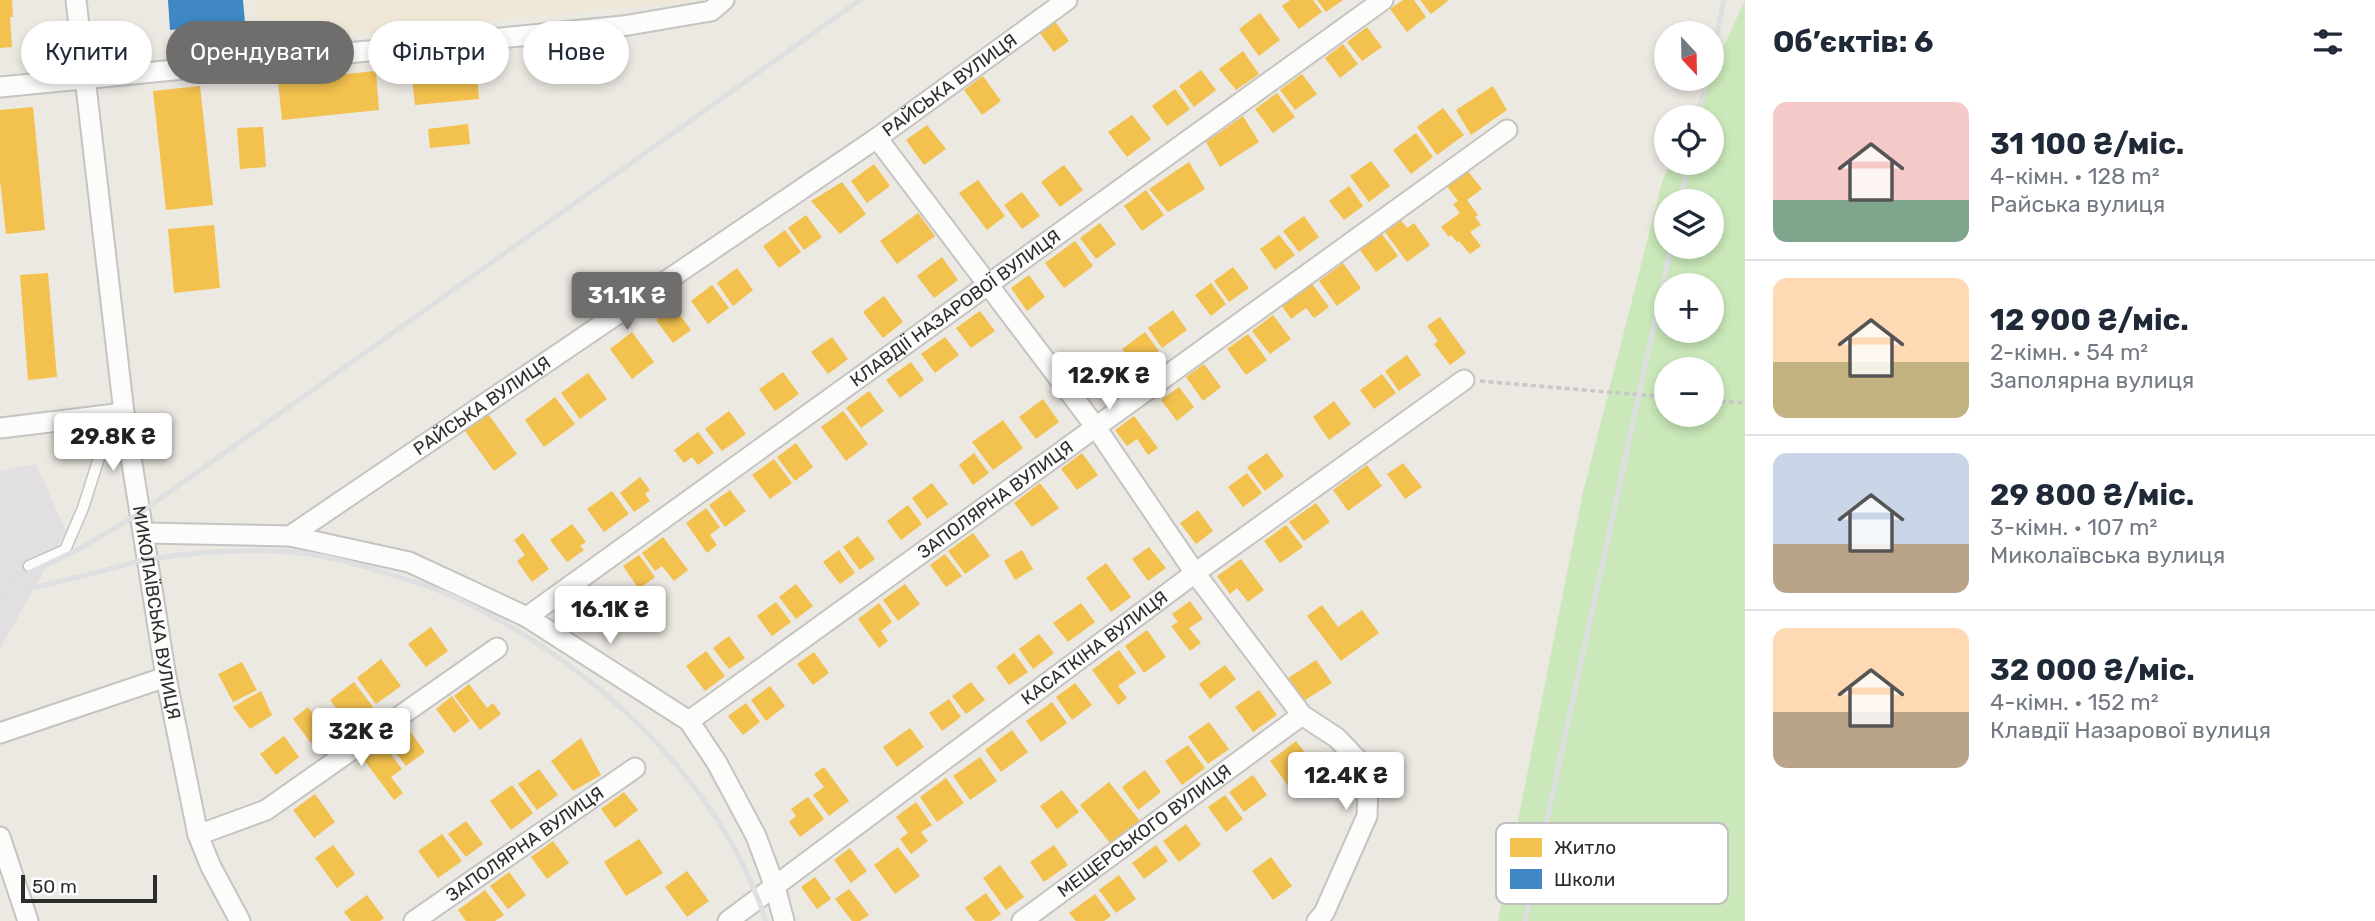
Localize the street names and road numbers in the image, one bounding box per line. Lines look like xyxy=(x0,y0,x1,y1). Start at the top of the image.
street label: РАЙСЬКА ВУЛИЦЯ xyxy=(878,29,1021,141)
street label: КЛАВДІЇ НАЗАРОВОЇ ВУЛИЦЯ xyxy=(846,225,1065,391)
street label: РАЙСЬКА ВУЛИЦЯ xyxy=(409,352,555,460)
street label: ЗАПОЛЯРНА ВУЛИЦЯ xyxy=(913,436,1078,563)
street label: МИКОЛАЇВСЬКА ВУЛИЦЯ xyxy=(128,504,185,721)
street label: КАСАТКІНА ВУЛИЦЯ xyxy=(1017,586,1172,710)
street label: МЕЩЕРСЬКОГО ВУЛИЦЯ xyxy=(1053,760,1236,902)
street label: ЗАПОЛЯРНА ВУЛИЦЯ xyxy=(442,782,608,906)

